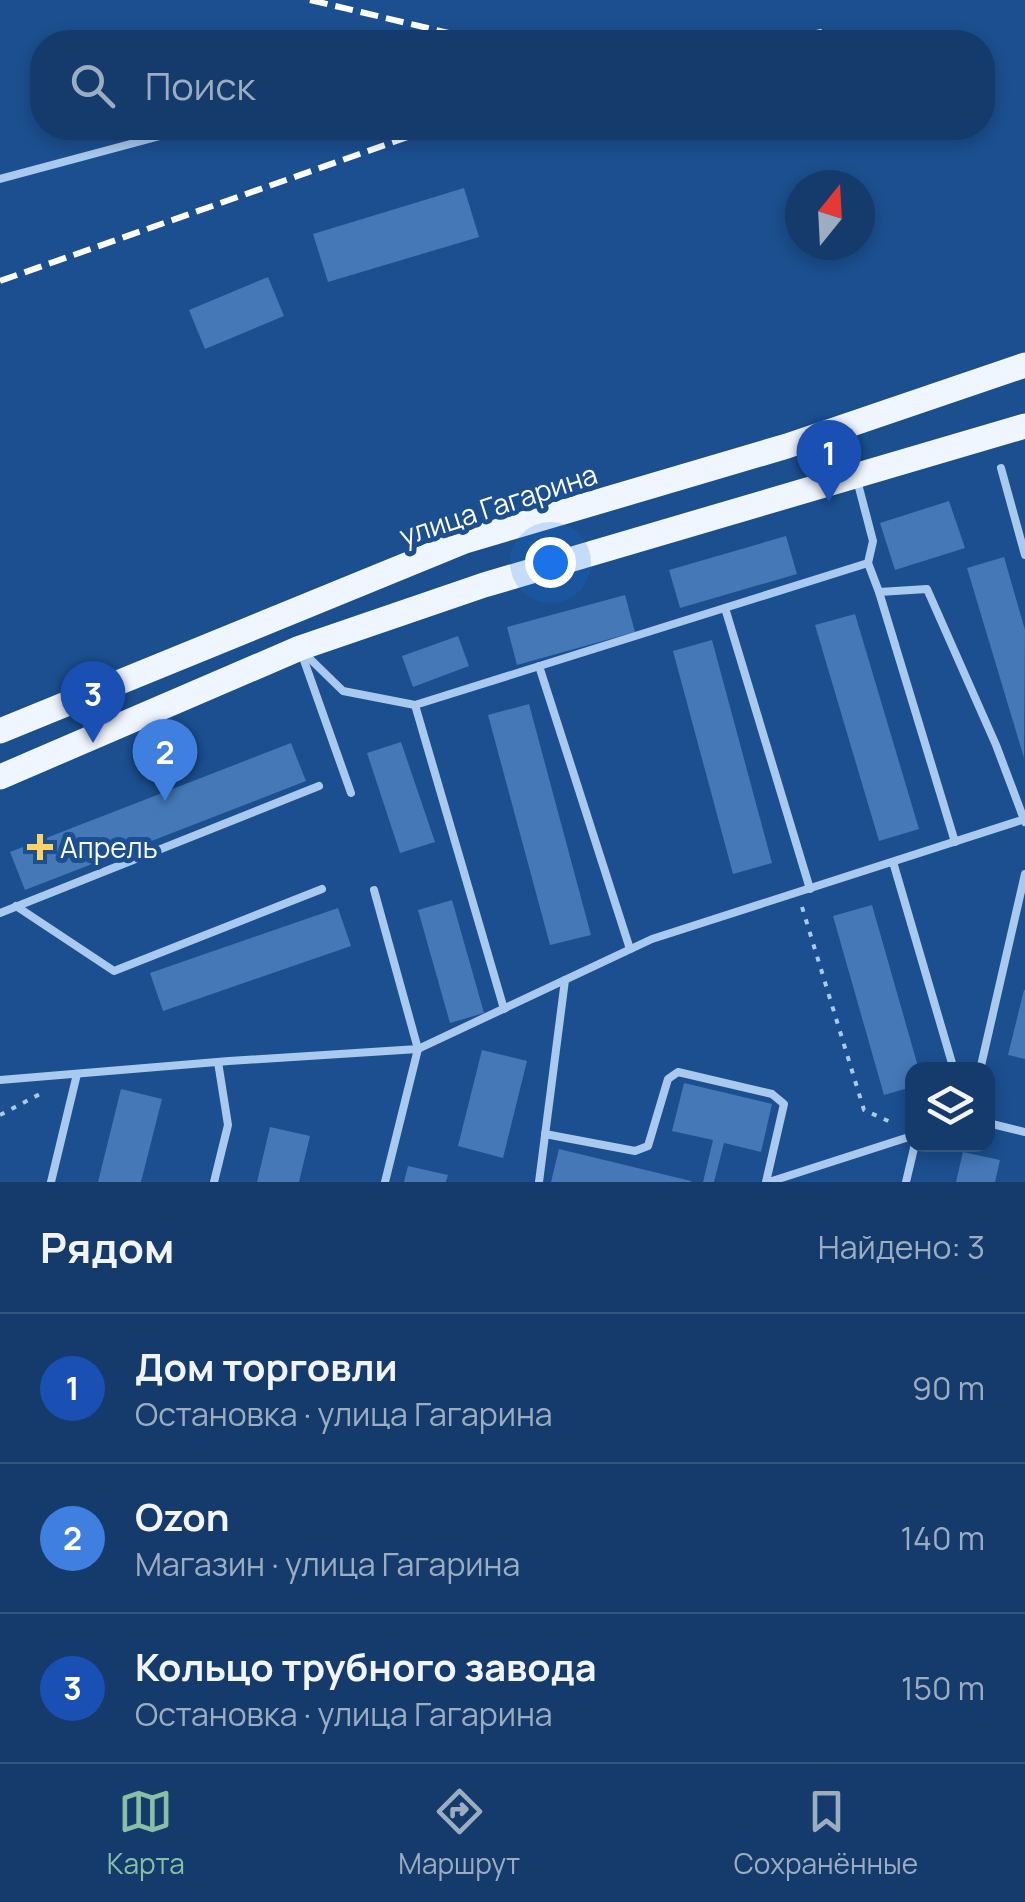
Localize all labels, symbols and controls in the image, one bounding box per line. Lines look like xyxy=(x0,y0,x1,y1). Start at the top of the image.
search box xyxy=(30,30,995,140)
icon: search xyxy=(65,58,120,113)
text: Поиск xyxy=(145,59,255,111)
north arrow xyxy=(785,170,875,260)
pin: 1 xyxy=(796,420,862,502)
street label: улица Гагарина xyxy=(394,454,602,554)
your location xyxy=(525,537,576,588)
pin: 3 xyxy=(61,660,126,743)
pin: 2 xyxy=(132,718,198,801)
place label: Апрель xyxy=(60,828,158,866)
marker: Апрель xyxy=(29,836,51,858)
map controls xyxy=(905,1062,995,1152)
button: layers xyxy=(905,1062,995,1152)
text: Рядом xyxy=(40,1218,174,1276)
text: Найдено: 3 xyxy=(818,1225,985,1269)
text: Дом торговли xyxy=(135,1340,398,1392)
text: 1 xyxy=(65,1366,80,1410)
text: 90 m xyxy=(912,1366,985,1410)
text: Остановка · улица Гагарина xyxy=(135,1392,553,1436)
text: Ozon xyxy=(135,1490,230,1542)
text: 2 xyxy=(63,1516,82,1560)
text: 140 m xyxy=(901,1516,985,1560)
text: Магазин · улица Гагарина xyxy=(135,1542,520,1586)
text: Кольцо трубного завода xyxy=(135,1640,597,1692)
text: 3 xyxy=(63,1666,82,1710)
text: 150 m xyxy=(901,1666,985,1710)
text: Остановка · улица Гагарина xyxy=(135,1692,553,1736)
tab: Карта xyxy=(107,1784,185,1882)
tab: Маршрут xyxy=(398,1784,520,1882)
tab: Сохранённые xyxy=(734,1784,918,1882)

